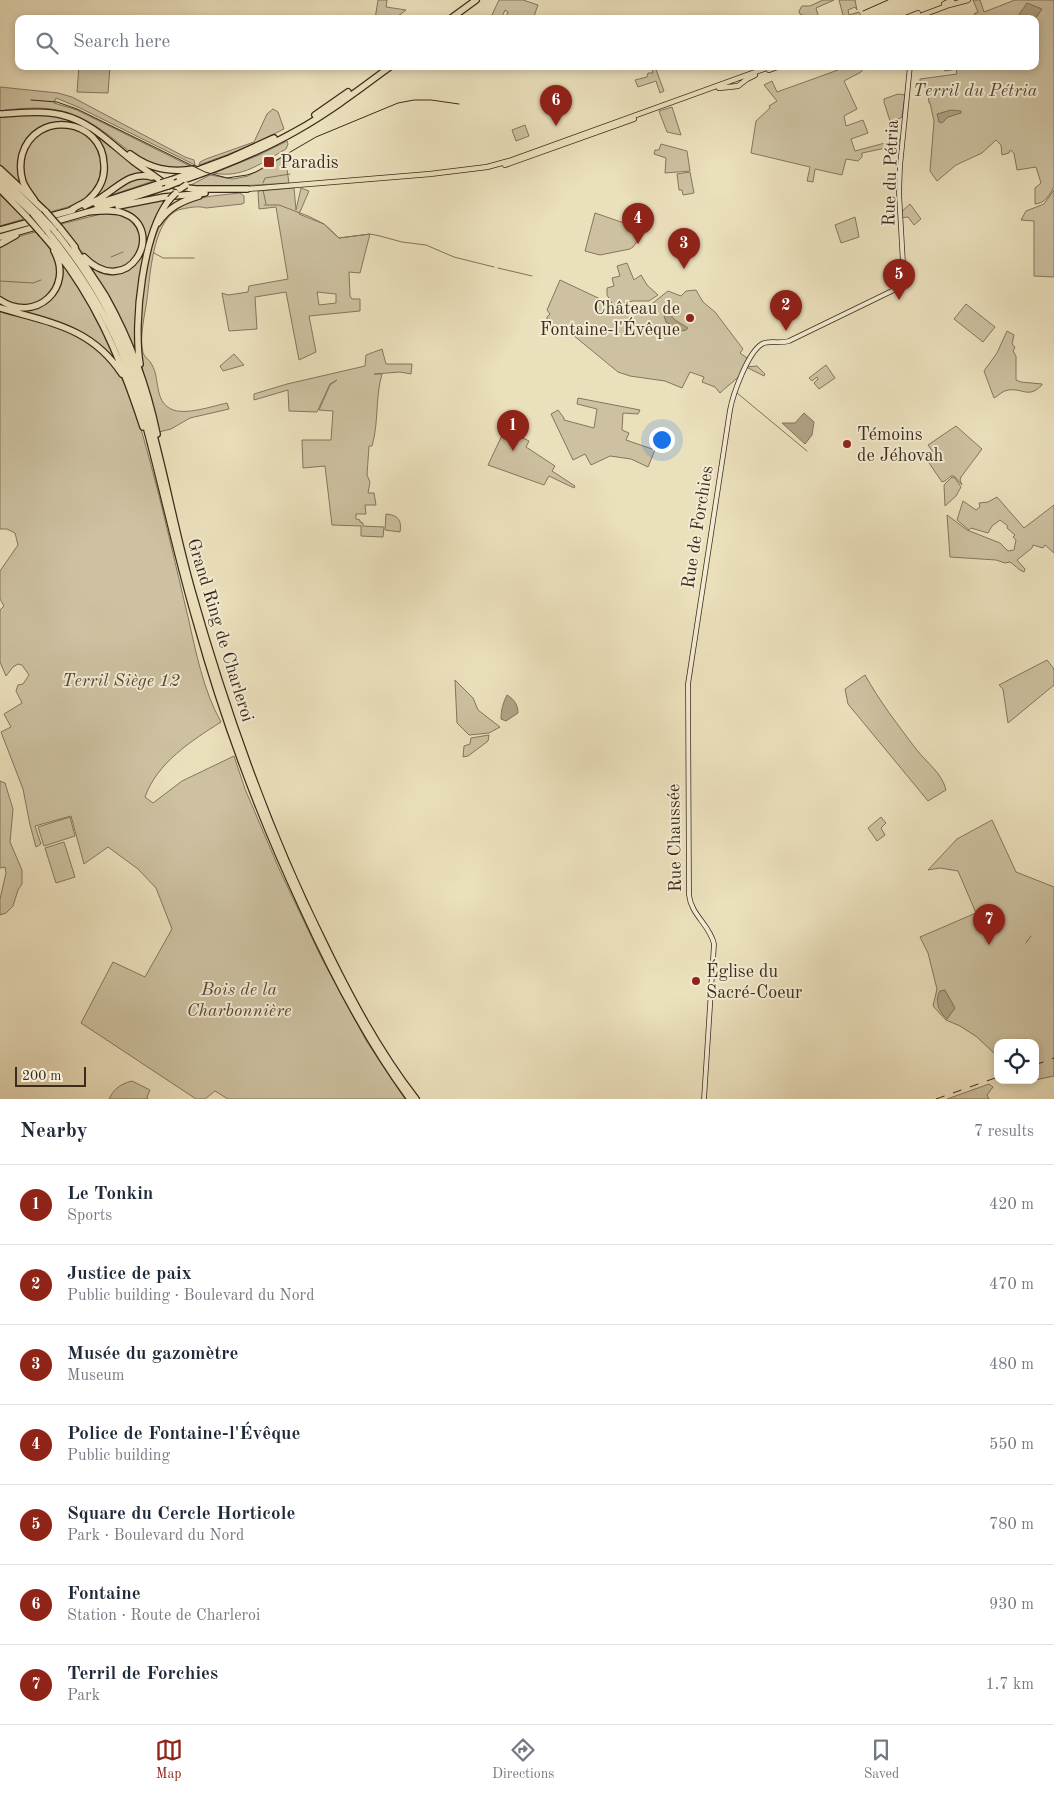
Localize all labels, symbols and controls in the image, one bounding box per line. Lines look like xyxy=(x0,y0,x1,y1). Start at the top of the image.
search box xyxy=(15,15,1039,70)
icon: search xyxy=(33,29,61,57)
text: Search here xyxy=(73,33,170,52)
park label: Terril du Pétria xyxy=(913,82,1038,100)
pin: 6 xyxy=(540,85,572,126)
street label: Rue du Pétria xyxy=(880,119,902,227)
place label: Paradis xyxy=(280,154,339,172)
marker: Paradis xyxy=(262,155,276,169)
pin: 4 xyxy=(622,203,654,244)
pin: 3 xyxy=(668,228,700,269)
pin: 5 xyxy=(883,259,915,300)
pin: 2 xyxy=(770,290,802,331)
place label: Château de Fontaine-l'Évêque xyxy=(540,300,680,339)
marker: Château de Fontaine-l'Évêque xyxy=(684,312,696,324)
pin: 1 xyxy=(497,410,529,451)
place label: Témoins de Jéhovah xyxy=(857,426,944,465)
your location xyxy=(649,427,675,453)
marker: Témoins de Jéhovah xyxy=(841,438,853,450)
street label: Rue de Forchies xyxy=(679,464,717,590)
street label: Grand Ring de Charleroi xyxy=(184,536,257,724)
park label: Terril Siège 12 xyxy=(62,672,181,690)
street label: Rue Chaussée xyxy=(665,784,685,892)
pin: 7 xyxy=(973,904,1005,945)
place label: Église du Sacré-Coeur xyxy=(706,959,803,1002)
marker: Église du Sacré-Coeur xyxy=(690,975,702,987)
park label: Bois de la Charbonnière xyxy=(187,981,291,1020)
map controls xyxy=(994,1039,1039,1084)
button: locate xyxy=(994,1039,1039,1084)
scale bar xyxy=(15,1064,86,1087)
text: 200 m xyxy=(22,1069,61,1083)
text: Nearby xyxy=(20,1121,88,1142)
text: 7 results xyxy=(974,1124,1034,1140)
text: Le Tonkin xyxy=(67,1185,153,1204)
text: 1 xyxy=(31,1197,41,1213)
text: 420 m xyxy=(989,1197,1034,1213)
text: Sports xyxy=(67,1208,112,1224)
text: Justice de paix xyxy=(67,1265,192,1284)
text: 2 xyxy=(31,1277,41,1293)
text: 470 m xyxy=(989,1277,1034,1293)
text: Public building · Boulevard du Nord xyxy=(67,1288,315,1304)
text: Musée du gazomètre xyxy=(67,1345,239,1364)
text: 3 xyxy=(31,1357,41,1373)
text: 480 m xyxy=(989,1357,1034,1373)
text: Museum xyxy=(67,1368,125,1384)
text: Police de Fontaine-l'Évêque xyxy=(67,1425,301,1444)
text: 4 xyxy=(31,1437,41,1453)
text: 550 m xyxy=(989,1437,1034,1453)
text: Public building xyxy=(67,1448,170,1464)
text: Square du Cercle Horticole xyxy=(67,1505,295,1524)
text: 5 xyxy=(31,1517,41,1533)
text: 780 m xyxy=(989,1517,1034,1533)
text: Park · Boulevard du Nord xyxy=(67,1528,244,1544)
text: Fontaine xyxy=(67,1585,141,1604)
text: 6 xyxy=(31,1597,41,1613)
text: 930 m xyxy=(989,1597,1034,1613)
text: Station · Route de Charleroi xyxy=(67,1608,260,1624)
text: Terril de Forchies xyxy=(67,1665,218,1684)
text: 7 xyxy=(31,1677,41,1693)
text: 1.7 km xyxy=(985,1677,1034,1693)
text: Park xyxy=(67,1688,100,1704)
tab: Map xyxy=(155,1736,183,1783)
tab: Directions xyxy=(492,1736,554,1783)
tab: Saved xyxy=(864,1736,899,1783)

